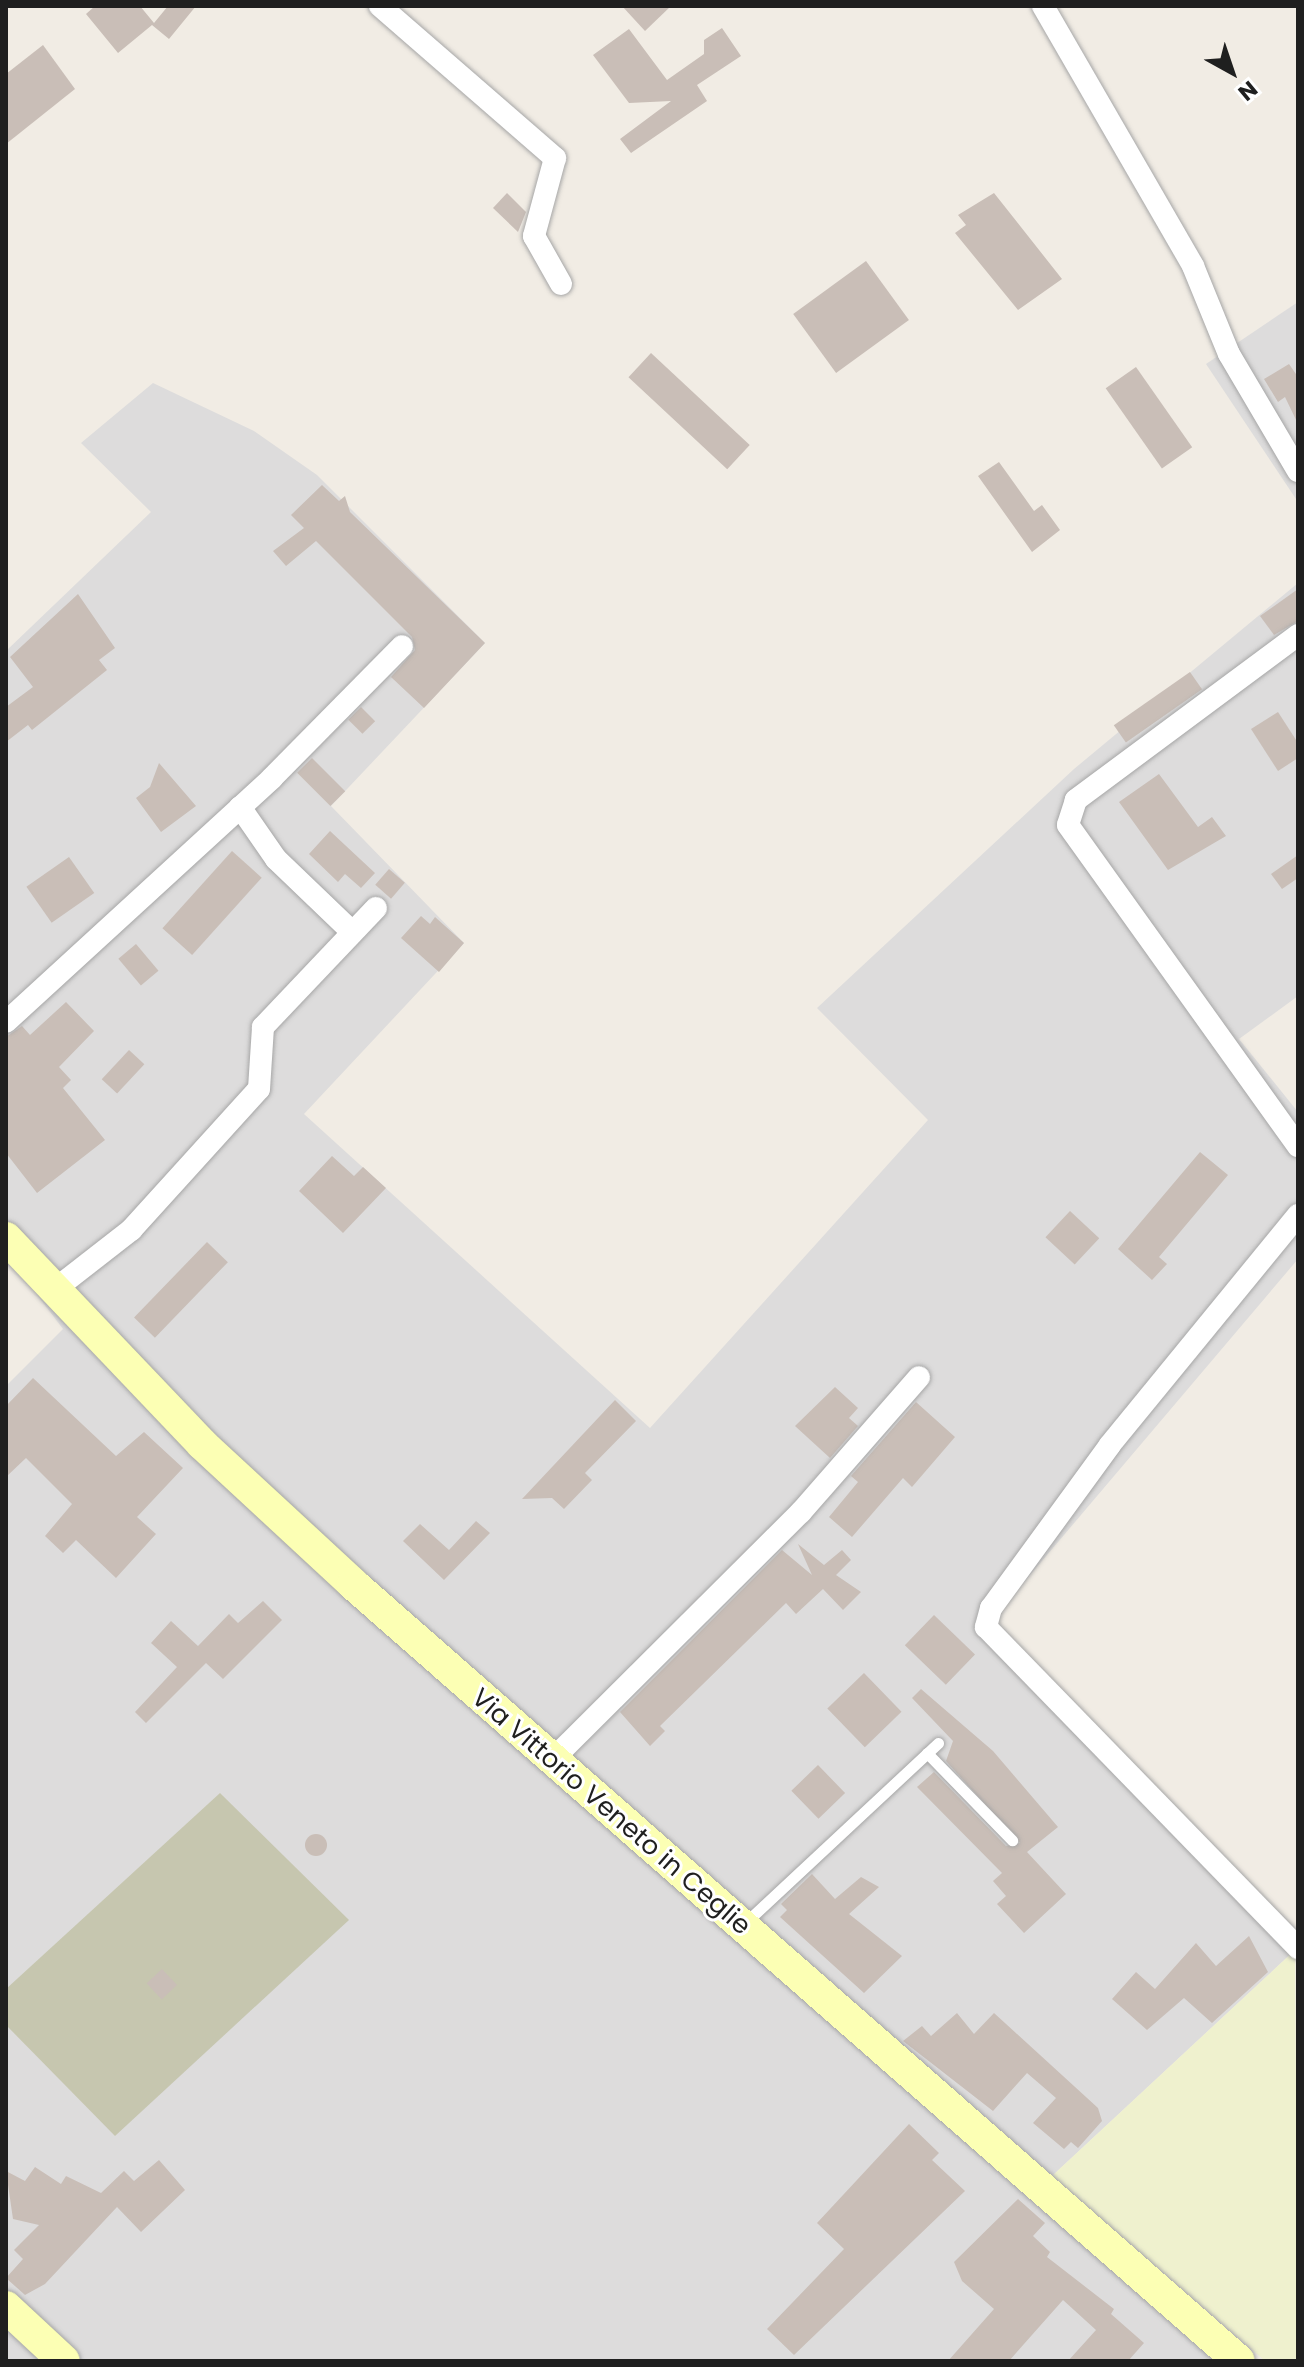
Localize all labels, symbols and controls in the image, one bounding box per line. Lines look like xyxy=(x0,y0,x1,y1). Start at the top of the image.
north arrow xyxy=(1192,32,1272,112)
text: N xyxy=(1231,74,1264,108)
street label: Via Vittorio Veneto in Ceglie xyxy=(465,1682,757,1942)

